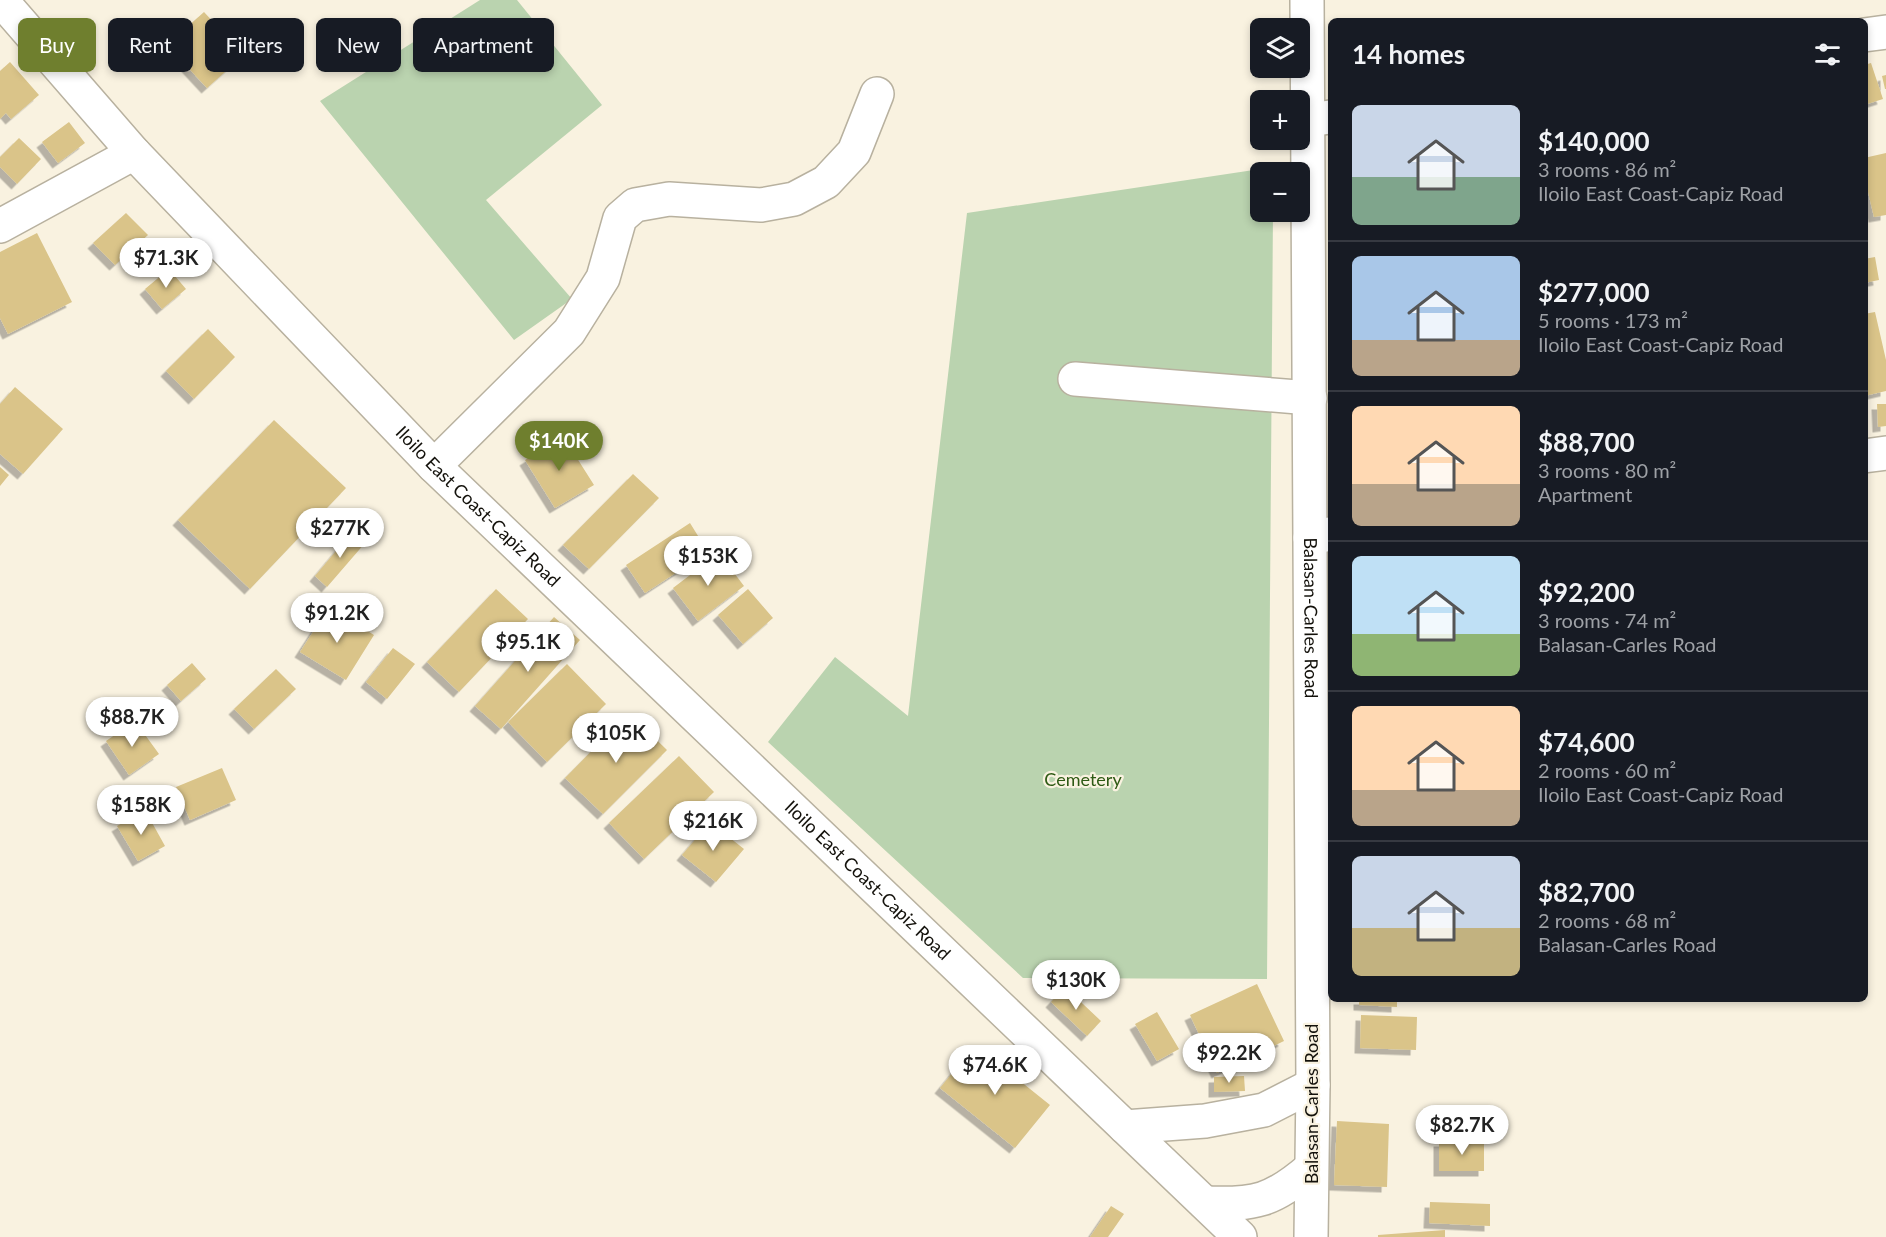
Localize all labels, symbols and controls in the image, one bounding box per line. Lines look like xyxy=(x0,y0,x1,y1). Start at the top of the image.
chip: Buy xyxy=(18,18,96,72)
chip: Rent xyxy=(108,18,193,72)
chip: Filters xyxy=(205,18,304,72)
chip: New xyxy=(316,18,401,72)
chip: Apartment xyxy=(413,18,554,72)
map controls xyxy=(1250,18,1310,222)
button: layers xyxy=(1250,18,1310,78)
text: 14 homes xyxy=(1352,38,1465,70)
icon: filters xyxy=(1811,38,1844,71)
button: + xyxy=(1250,90,1310,150)
text: $140,000 xyxy=(1538,125,1650,157)
icon: home xyxy=(1400,129,1472,201)
text: 3 rooms · 86 m² xyxy=(1538,157,1676,181)
button: − xyxy=(1250,162,1310,222)
text: Iloilo East Coast-Capiz Road xyxy=(1538,181,1783,205)
pin: $71.3K xyxy=(117,238,215,289)
text: $71.3K xyxy=(134,245,198,269)
text: $277,000 xyxy=(1538,276,1650,308)
icon: home xyxy=(1400,280,1472,352)
text: 5 rooms · 173 m² xyxy=(1538,308,1688,332)
text: Iloilo East Coast-Capiz Road xyxy=(1538,332,1783,356)
street label: Iloilo East Coast-Capiz Road xyxy=(392,421,565,591)
pin: $140K xyxy=(517,421,601,472)
text: $88,700 xyxy=(1538,426,1635,458)
text: $140K xyxy=(529,428,589,452)
icon: home xyxy=(1400,430,1472,502)
text: 3 rooms · 80 m² xyxy=(1538,458,1676,482)
text: Apartment xyxy=(1538,482,1632,506)
pin: $277K xyxy=(298,508,382,559)
text: $277K xyxy=(310,515,370,539)
pin: $153K xyxy=(666,536,750,587)
street label: Balasan-Carles Road xyxy=(1300,538,1323,698)
text: $153K xyxy=(678,543,738,567)
text: $92,200 xyxy=(1538,576,1635,608)
icon: home xyxy=(1400,580,1472,652)
pin: $91.2K xyxy=(288,593,386,644)
text: $91.2K xyxy=(305,600,369,624)
text: 3 rooms · 74 m² xyxy=(1538,608,1676,632)
pin: $95.1K xyxy=(479,622,577,673)
text: $95.1K xyxy=(496,629,560,653)
text: Balasan-Carles Road xyxy=(1538,632,1717,656)
pin: $88.7K xyxy=(83,697,181,748)
text: $88.7K xyxy=(100,704,164,728)
pin: $105K xyxy=(574,713,658,764)
text: $105K xyxy=(586,720,646,744)
text: $74,600 xyxy=(1538,726,1635,758)
icon: home xyxy=(1400,730,1472,802)
text: 2 rooms · 60 m² xyxy=(1538,758,1676,782)
park label: Cemetery xyxy=(1044,768,1122,790)
text: Iloilo East Coast-Capiz Road xyxy=(1538,782,1783,806)
pin: $158K xyxy=(99,785,183,836)
text: $158K xyxy=(111,792,171,816)
street label: Iloilo East Coast-Capiz Road xyxy=(781,796,956,964)
pin: $216K xyxy=(671,801,755,852)
text: $216K xyxy=(683,808,743,832)
text: $82,700 xyxy=(1538,876,1635,908)
icon: home xyxy=(1400,880,1472,952)
text: 2 rooms · 68 m² xyxy=(1538,908,1676,932)
text: Balasan-Carles Road xyxy=(1538,932,1717,956)
pin: $130K xyxy=(1034,960,1118,1011)
text: $130K xyxy=(1046,967,1106,991)
street label: Balasan-Carles Road xyxy=(1300,1024,1322,1184)
pin: $92.2K xyxy=(1180,1033,1278,1084)
text: $92.2K xyxy=(1197,1040,1261,1064)
pin: $74.6K xyxy=(946,1045,1044,1096)
text: $74.6K xyxy=(963,1052,1027,1076)
pin: $82.7K xyxy=(1413,1105,1511,1156)
text: $82.7K xyxy=(1430,1112,1494,1136)

